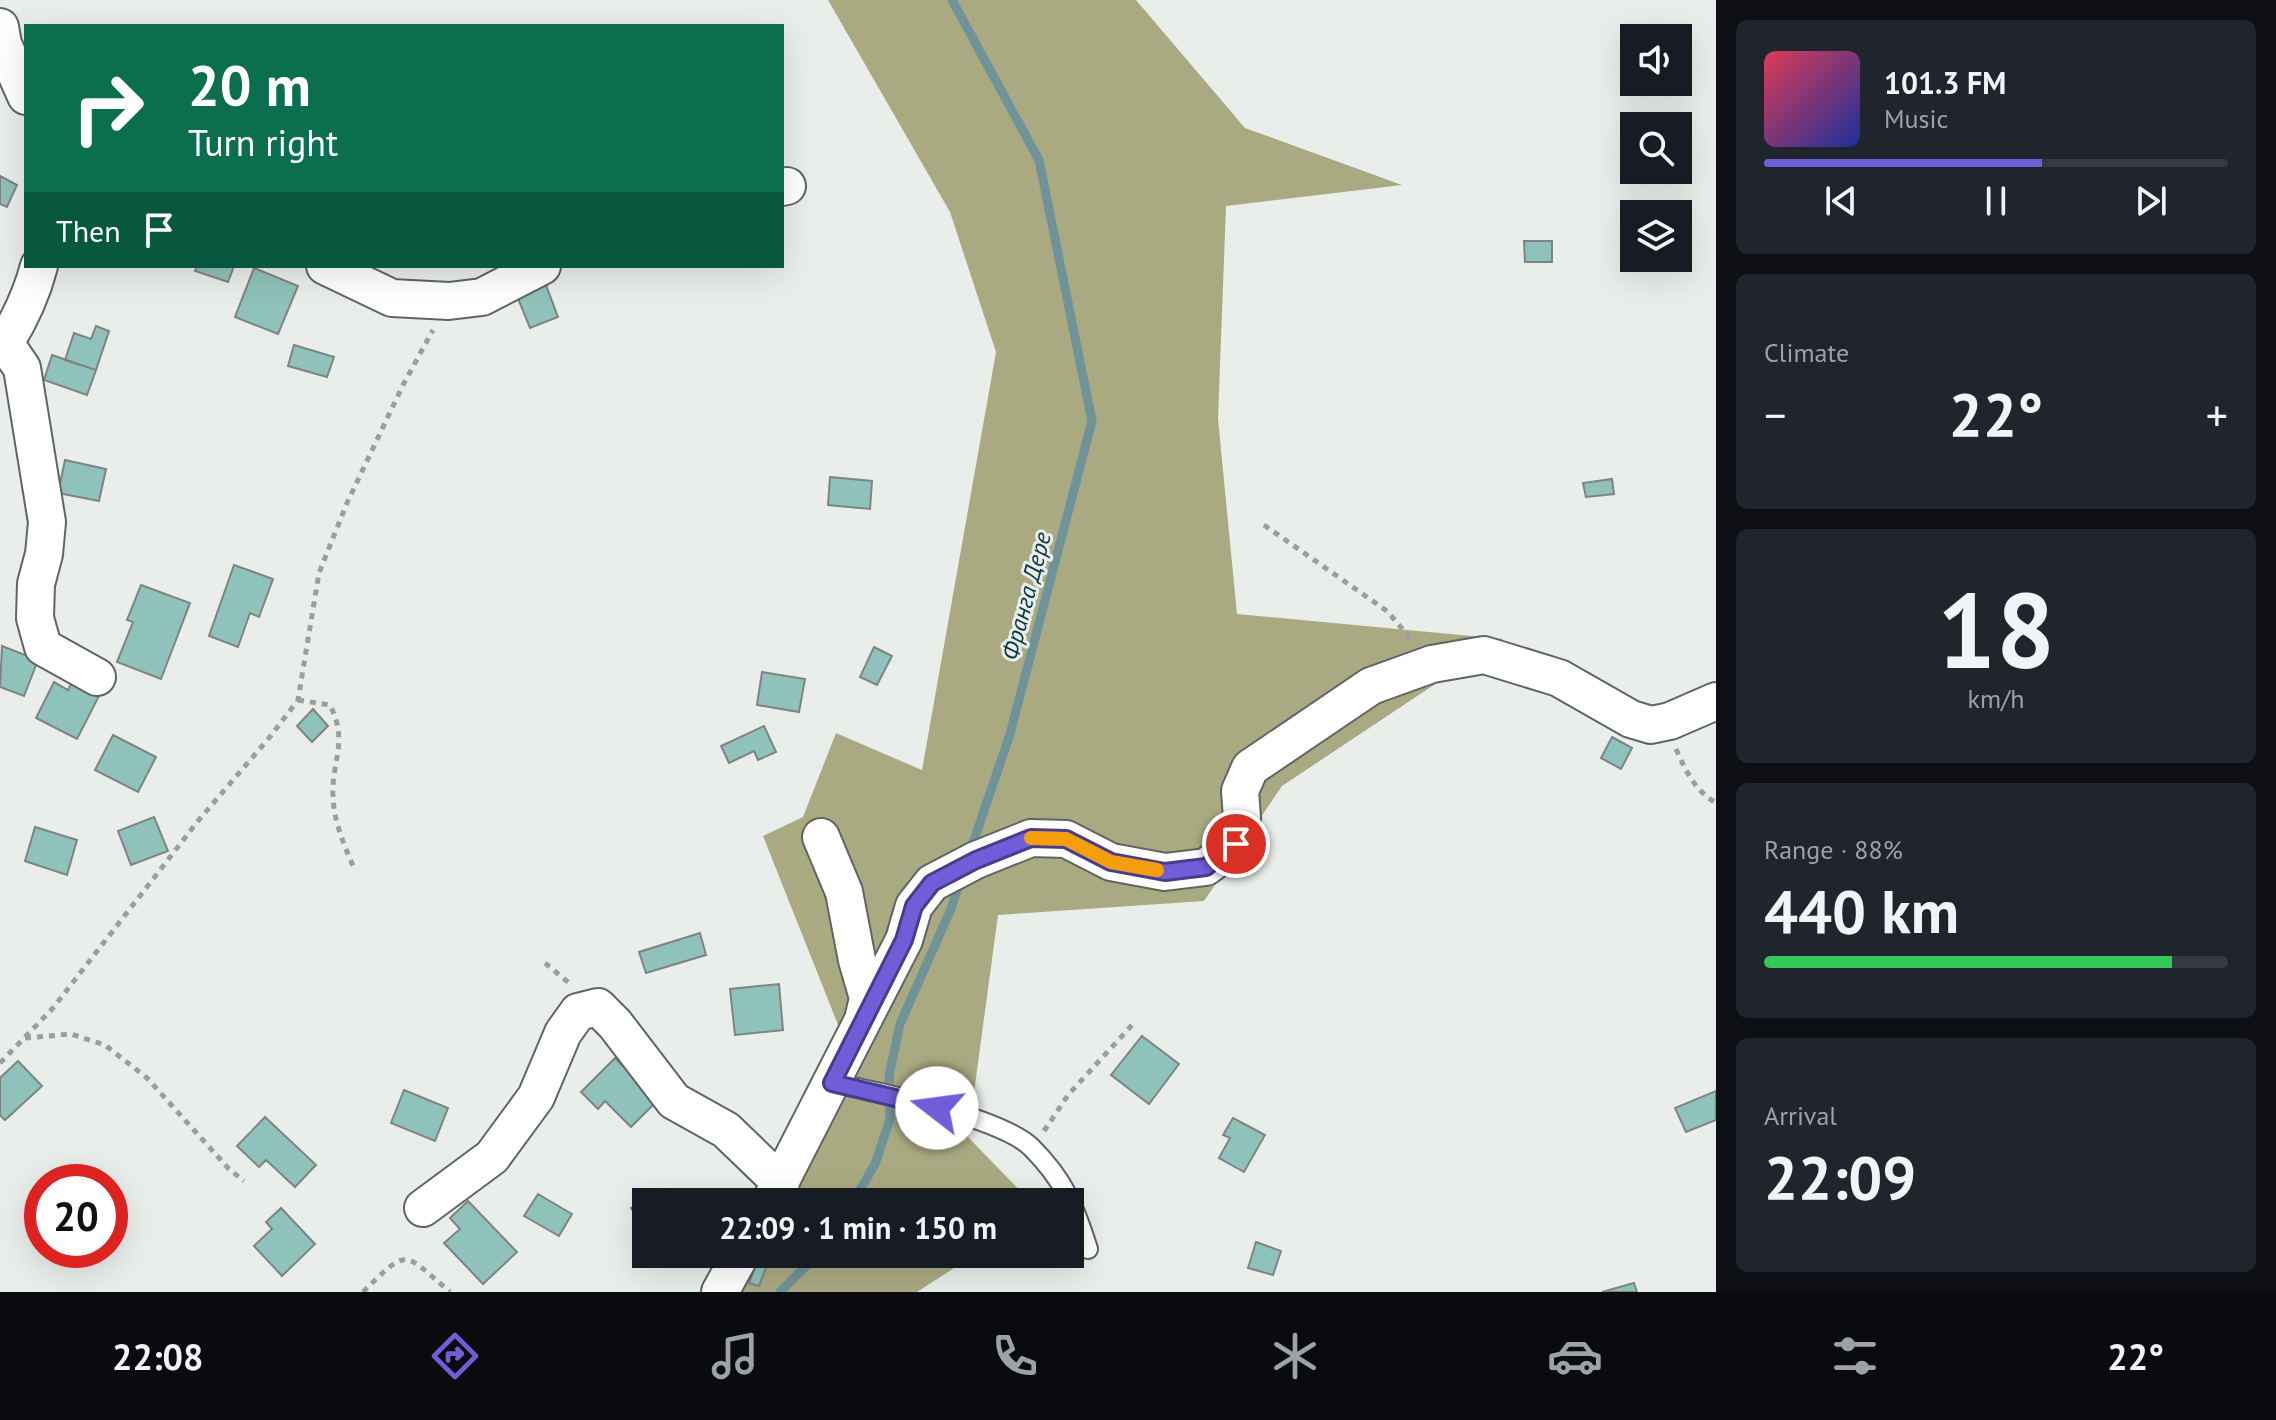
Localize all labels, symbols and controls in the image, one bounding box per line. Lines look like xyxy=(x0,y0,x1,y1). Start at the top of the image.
map controls xyxy=(1620,24,1692,272)
button: sound xyxy=(1620,24,1692,96)
text: 20 m xyxy=(188,49,311,121)
icon: right xyxy=(56,56,160,160)
text: 101.3 FM xyxy=(1884,63,2006,102)
text: Music xyxy=(1884,102,1948,135)
button: search xyxy=(1620,112,1692,184)
text: Turn right xyxy=(188,119,338,166)
icon: previous xyxy=(1819,179,1863,223)
icon: pause xyxy=(1974,179,2018,223)
icon: next xyxy=(2129,179,2173,223)
button: layers xyxy=(1620,200,1692,272)
icon: arrive xyxy=(137,208,181,252)
text: Then xyxy=(56,211,121,250)
text: Climate xyxy=(1764,336,1849,369)
text: 22° xyxy=(1949,375,2043,453)
text: − xyxy=(1764,386,1786,443)
text: + xyxy=(2206,386,2228,443)
water label: Франга Дере xyxy=(994,529,1058,663)
text: 18 xyxy=(1937,562,2055,697)
text: km/h xyxy=(1968,682,2025,715)
pin xyxy=(1202,810,1270,878)
icon: arrive xyxy=(1214,822,1258,866)
text: Range · 88% xyxy=(1764,833,1903,866)
text: 440 km xyxy=(1764,872,1959,950)
position arrow xyxy=(895,1066,979,1150)
text: Arrival xyxy=(1764,1099,1837,1132)
text: 22:09 xyxy=(1764,1138,1916,1216)
speed limit sign: 20 xyxy=(24,1164,128,1268)
text: 22:09 · 1 min · 150 m xyxy=(719,1208,997,1247)
icon: directions xyxy=(427,1328,483,1384)
icon: music xyxy=(707,1328,763,1384)
icon: phone xyxy=(987,1328,1043,1384)
icon: climate xyxy=(1267,1328,1323,1384)
icon: car xyxy=(1547,1328,1603,1384)
icon: filters xyxy=(1827,1328,1883,1384)
text: 22:08 xyxy=(112,1333,203,1380)
text: 22° xyxy=(2107,1333,2164,1380)

